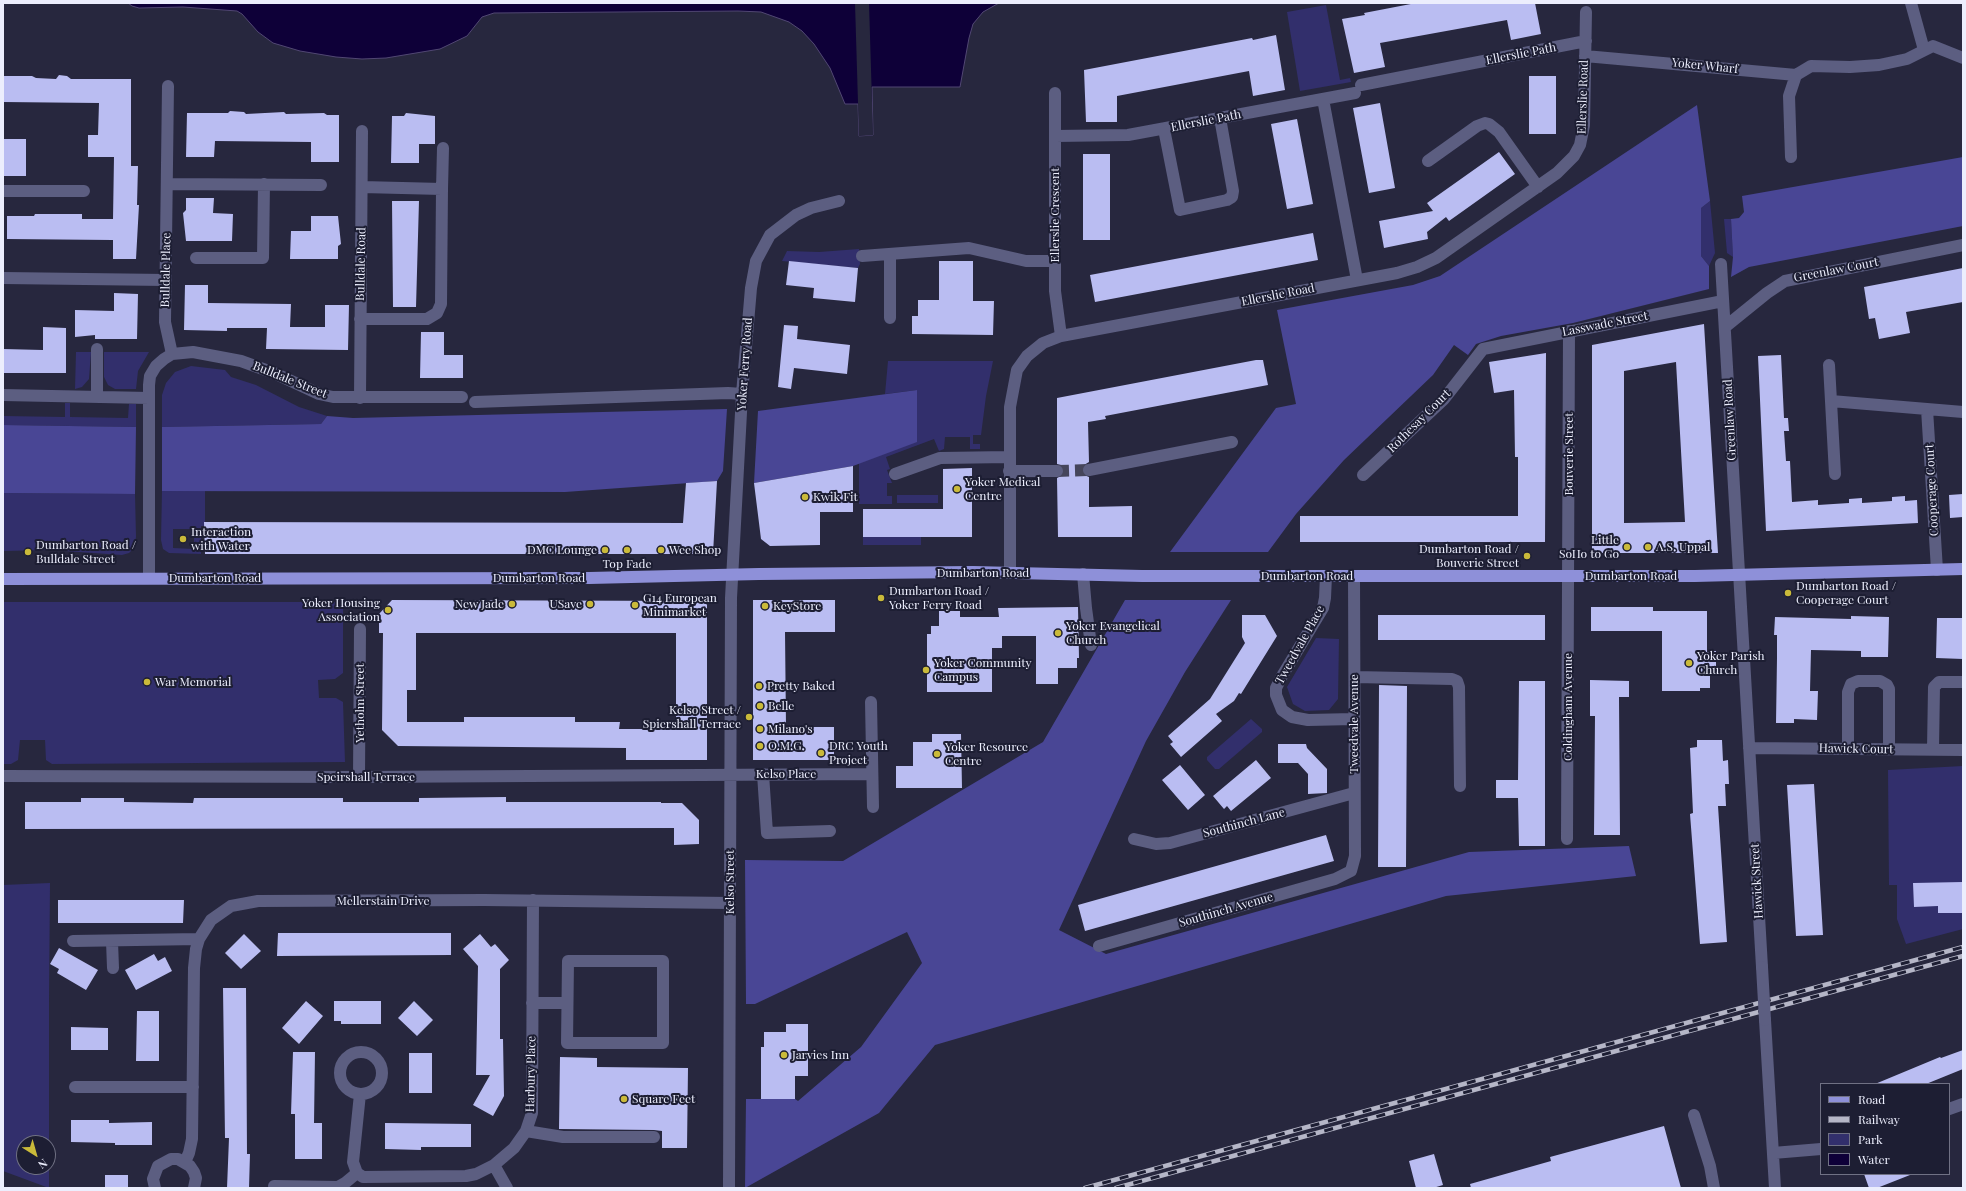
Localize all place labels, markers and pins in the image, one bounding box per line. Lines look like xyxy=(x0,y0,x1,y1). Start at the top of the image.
place label: Yoker Medical Centre xyxy=(965,475,1040,503)
marker: Yoker Medical Centre xyxy=(952,484,962,494)
place label: Kwik Fit xyxy=(813,490,858,504)
marker: Kwik Fit xyxy=(800,492,810,502)
place label: Interaction with Water xyxy=(191,525,251,553)
place label: Little SoHo to Go xyxy=(1559,533,1619,561)
marker: Interaction with Water xyxy=(178,534,188,544)
place label: Dumbarton Road / Bulldale Street xyxy=(36,538,136,566)
place label: A.S. Uppal xyxy=(1656,540,1710,554)
place label: Dumbarton Road / Bouverie Street xyxy=(1419,542,1519,570)
marker: Little SoHo to Go xyxy=(1622,542,1632,552)
marker: A.S. Uppal xyxy=(1643,542,1653,552)
place label: DMC Lounge xyxy=(527,543,597,557)
place label: Wee Shop xyxy=(669,543,721,557)
marker: DMC Lounge xyxy=(600,545,610,555)
marker: Top Fade xyxy=(622,545,632,555)
marker: Wee Shop xyxy=(656,545,666,555)
marker: Dumbarton Road / Bulldale Street xyxy=(23,547,33,557)
marker: Dumbarton Road / Bouverie Street xyxy=(1522,551,1532,561)
place label: Top Fade xyxy=(602,557,652,571)
place label: Dumbarton Road / Cooperage Court xyxy=(1796,579,1896,607)
place label: Dumbarton Road / Yoker Ferry Road xyxy=(889,584,989,612)
marker: Dumbarton Road / Cooperage Court xyxy=(1783,588,1793,598)
place label: G14 European Minimarket xyxy=(643,591,717,619)
marker: Dumbarton Road / Yoker Ferry Road xyxy=(876,593,886,603)
place label: Yoker Housing Association xyxy=(302,596,380,624)
place label: New Jade xyxy=(455,597,504,611)
place label: USave xyxy=(550,597,582,611)
marker: New Jade xyxy=(507,599,517,609)
marker: USave xyxy=(585,599,595,609)
place label: KeyStore xyxy=(773,599,821,613)
marker: G14 European Minimarket xyxy=(630,600,640,610)
marker: KeyStore xyxy=(760,601,770,611)
marker: Yoker Housing Association xyxy=(383,605,393,615)
place label: Yoker Evangelical Church xyxy=(1066,619,1160,647)
marker: Yoker Evangelical Church xyxy=(1053,628,1063,638)
place label: Yoker Parish Church xyxy=(1697,649,1765,677)
place label: Yoker Community Campus xyxy=(934,656,1031,684)
marker: Yoker Parish Church xyxy=(1684,658,1694,668)
marker: Yoker Community Campus xyxy=(921,665,931,675)
place label: War Memorial xyxy=(155,675,231,689)
marker: War Memorial xyxy=(142,677,152,687)
place label: Pretty Baked xyxy=(767,679,835,693)
marker: Pretty Baked xyxy=(754,681,764,691)
place label: Belle xyxy=(768,699,794,713)
marker: Belle xyxy=(755,701,765,711)
place label: Kelso Street / Spiershall Terrace xyxy=(643,703,741,731)
marker: Kelso Street / Spiershall Terrace xyxy=(744,712,754,722)
place label: Milano's xyxy=(768,722,813,736)
marker: Milano's xyxy=(755,724,765,734)
place label: O.M.G. xyxy=(768,739,805,753)
place label: DRC Youth Project xyxy=(829,739,888,767)
place label: Yoker Resource Centre xyxy=(945,740,1028,768)
marker: O.M.G. xyxy=(755,741,765,751)
marker: DRC Youth Project xyxy=(816,748,826,758)
marker: Yoker Resource Centre xyxy=(932,749,942,759)
place label: Jarvies Inn xyxy=(792,1048,849,1062)
marker: Jarvies Inn xyxy=(779,1050,789,1060)
place label: Square Feet xyxy=(632,1092,695,1106)
marker: Square Feet xyxy=(619,1094,629,1104)

